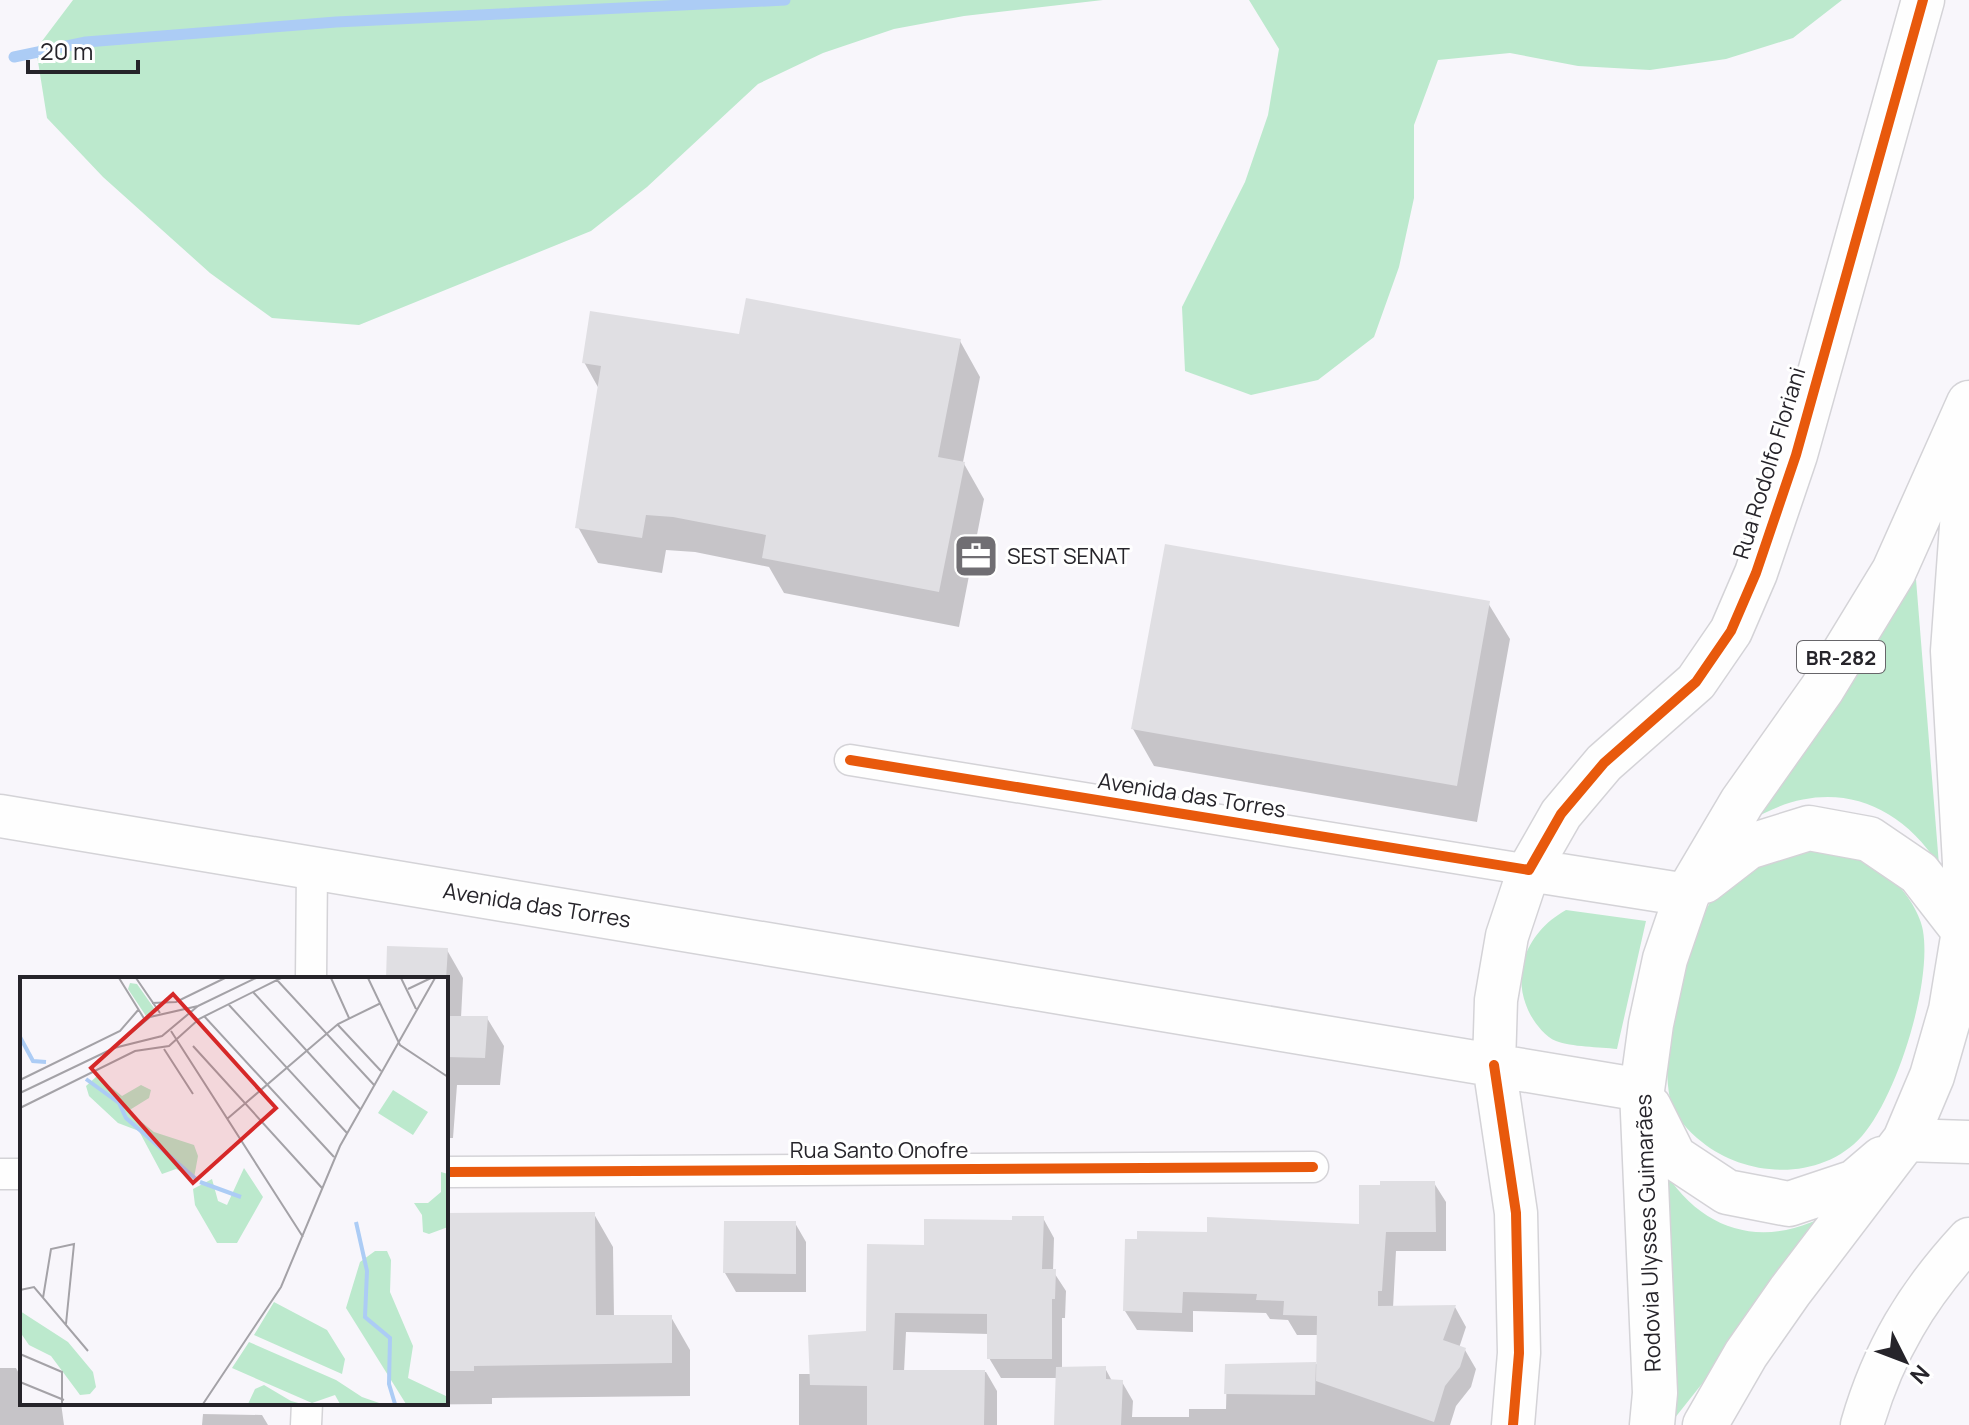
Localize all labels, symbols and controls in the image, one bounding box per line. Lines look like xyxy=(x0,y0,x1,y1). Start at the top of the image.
scale bar xyxy=(28,24,138,74)
text: 20 m xyxy=(40,34,93,67)
street label: Rua Rodolfo Floriani xyxy=(1726,363,1812,563)
office icon: SEST SENAT xyxy=(952,532,1000,580)
place label: SEST SENAT xyxy=(1007,541,1130,571)
road number: BR-282 xyxy=(1797,641,1885,673)
street label: Avenida das Torres xyxy=(1096,765,1288,825)
street label: Avenida das Torres xyxy=(441,875,633,935)
inset map xyxy=(20,977,448,1405)
street label: Rodovia Ulysses Guimarães xyxy=(1628,1093,1668,1373)
street label: Rua Santo Onofre xyxy=(790,1135,968,1165)
north arrow xyxy=(1865,1321,1945,1401)
text: N xyxy=(1903,1358,1936,1390)

